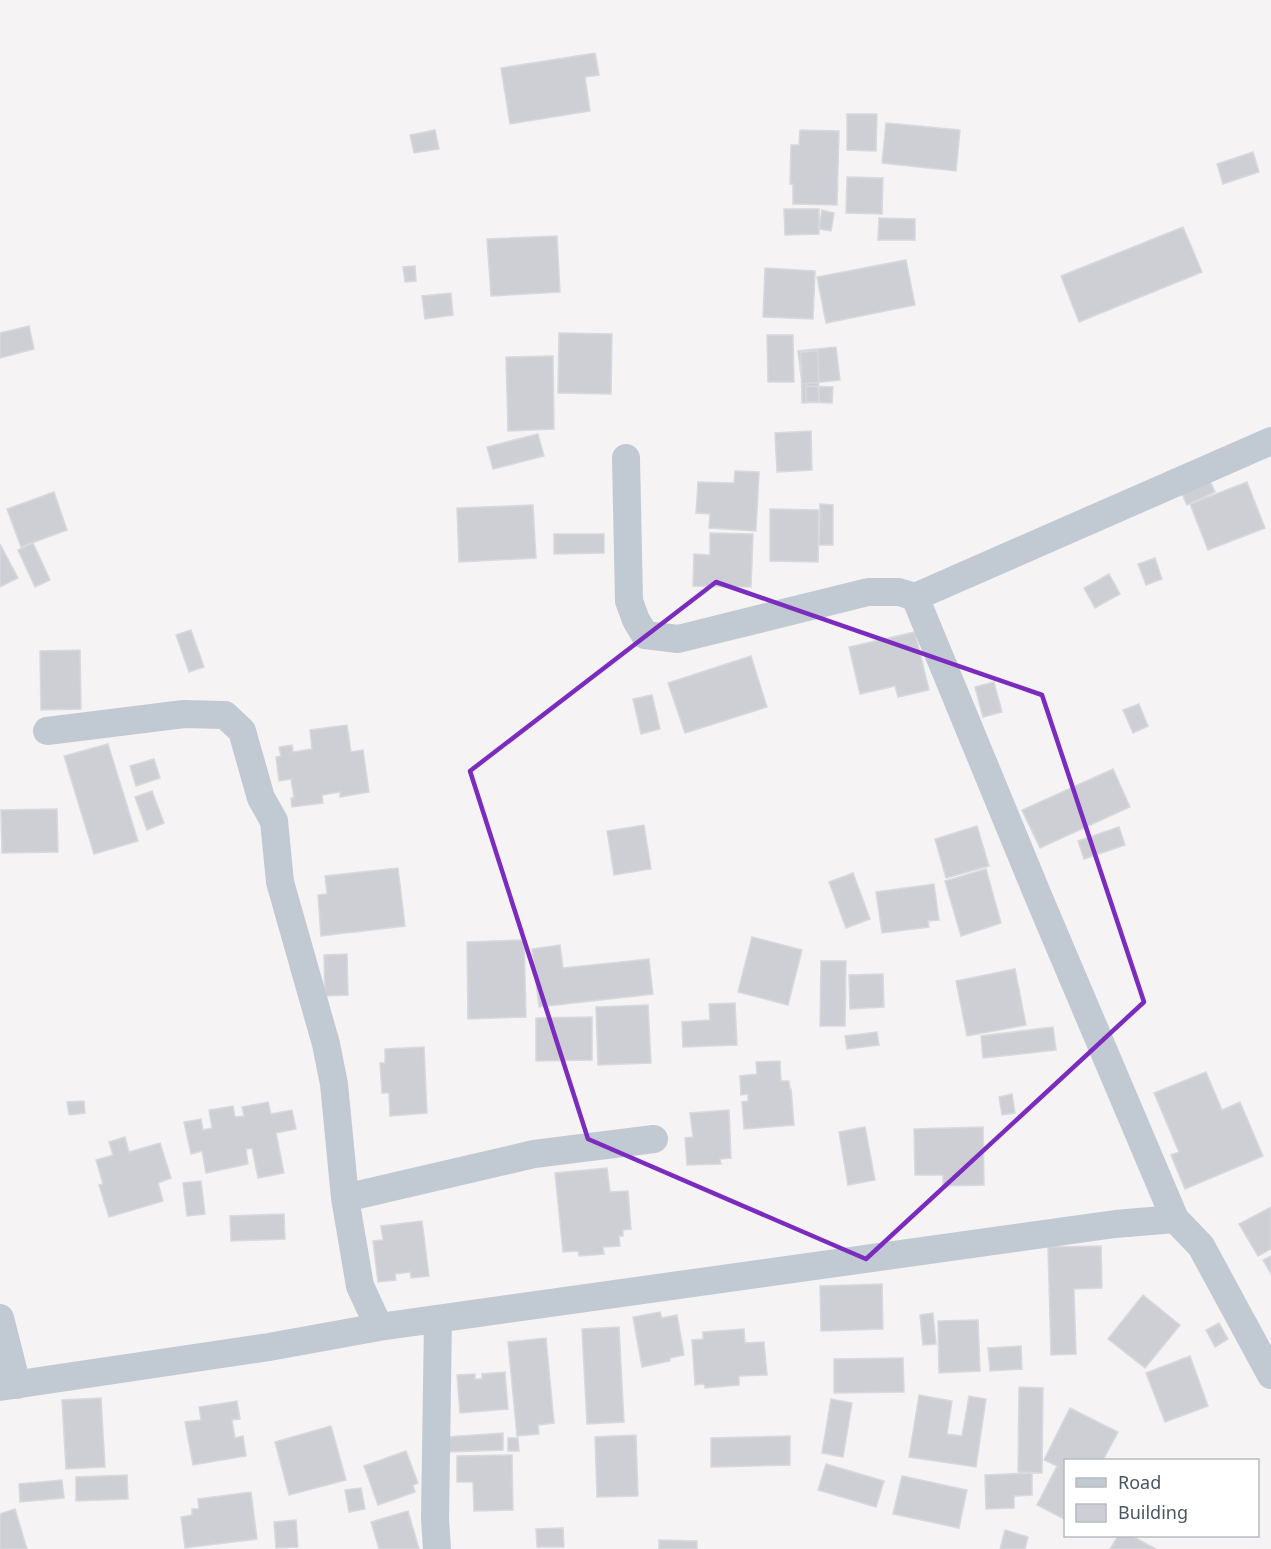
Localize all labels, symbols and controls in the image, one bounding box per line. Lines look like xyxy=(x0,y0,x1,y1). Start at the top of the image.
legend xyxy=(1064,1459,1259,1537)
text: Road xyxy=(1118,1470,1161,1494)
text: Building xyxy=(1118,1500,1188,1524)

